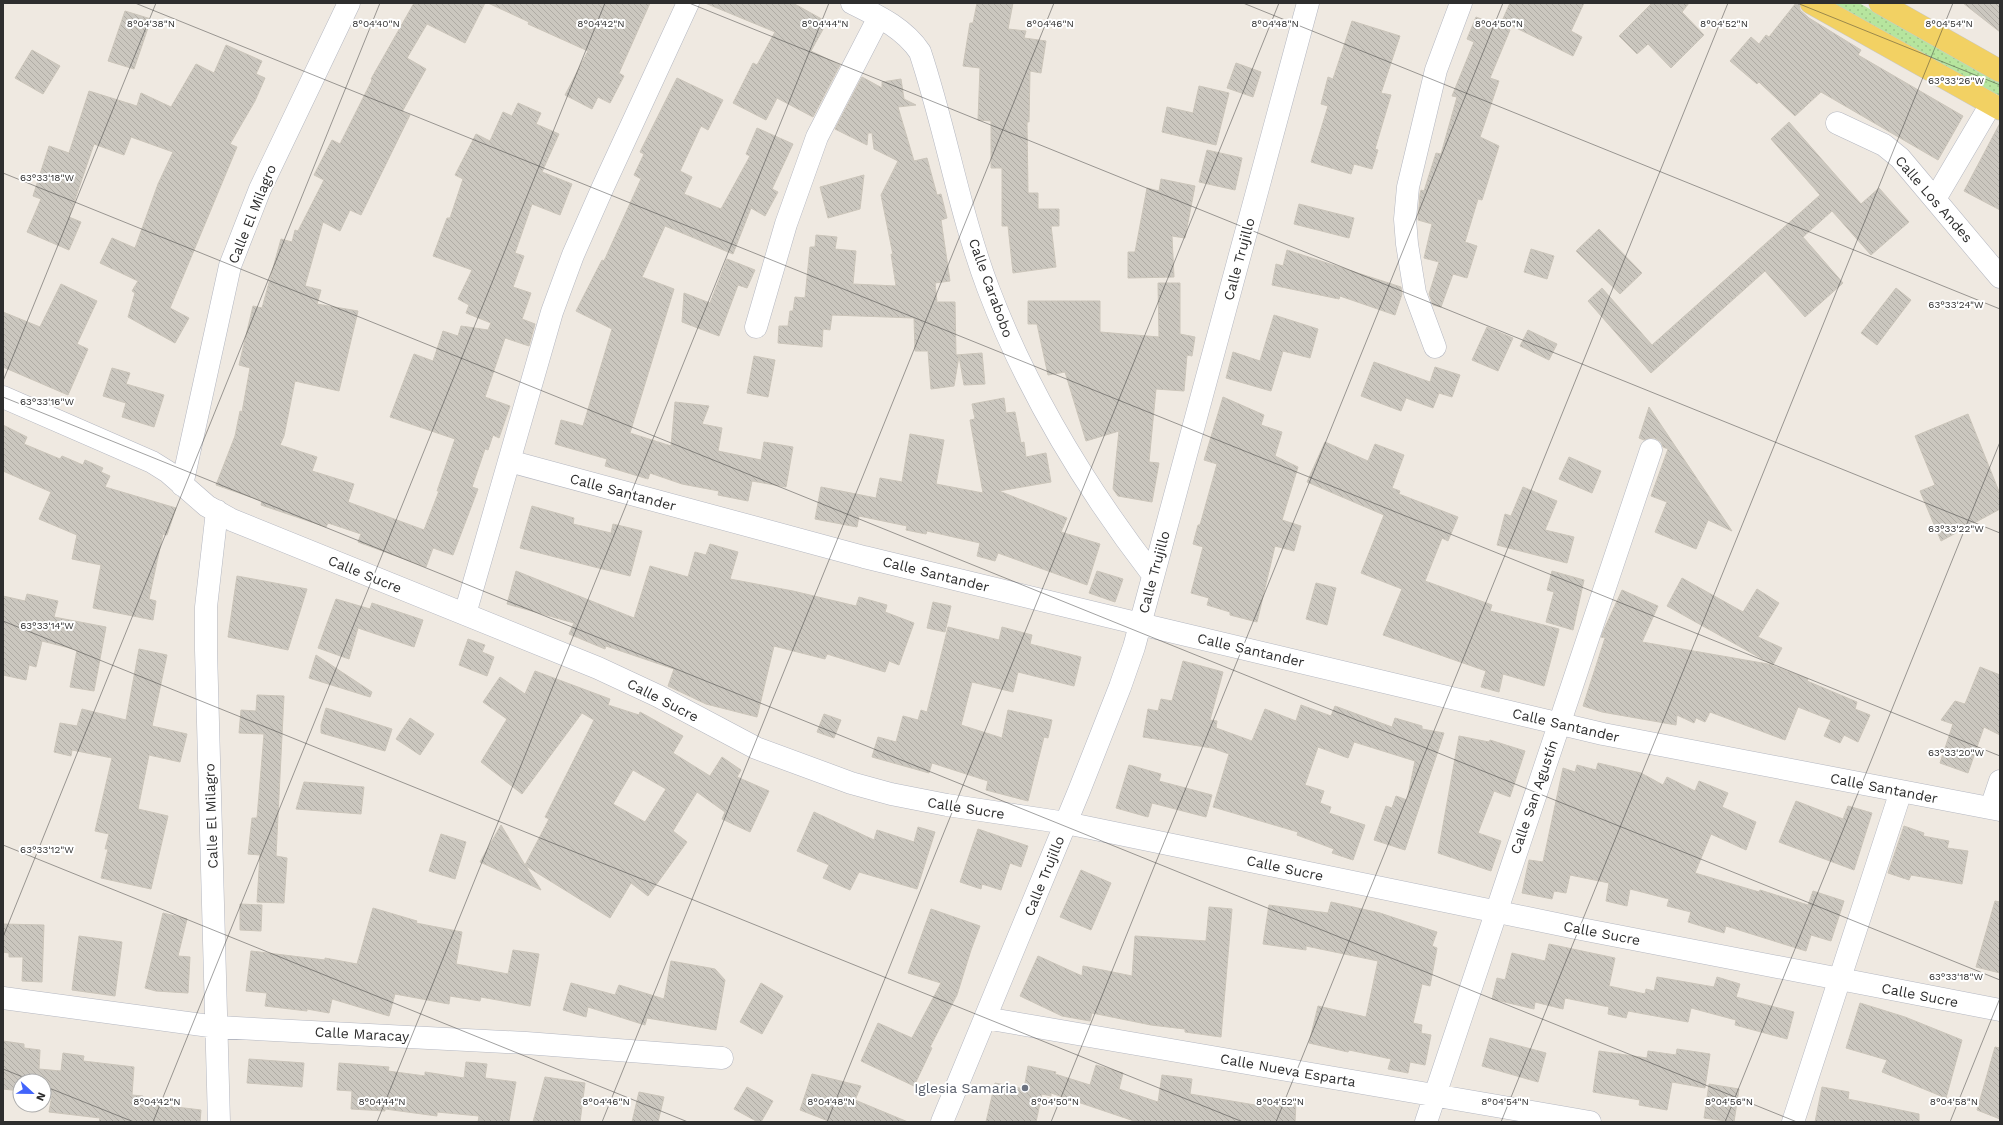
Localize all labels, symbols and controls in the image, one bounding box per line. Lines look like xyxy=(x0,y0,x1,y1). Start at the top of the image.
text: 8°04'38"N xyxy=(127,18,175,29)
text: 8°04'40"N xyxy=(352,18,400,29)
text: 8°04'42"N xyxy=(577,18,625,29)
text: 8°04'44"N xyxy=(801,18,849,29)
text: 8°04'46"N xyxy=(1026,18,1074,29)
text: 8°04'48"N xyxy=(1251,18,1299,29)
text: 8°04'50"N xyxy=(1475,18,1523,29)
text: 8°04'52"N xyxy=(1700,18,1748,29)
text: 8°04'54"N xyxy=(1925,18,1973,29)
text: 63°33'26"W xyxy=(1928,75,1984,86)
street label: Calle Los Andes xyxy=(1892,153,1976,245)
street label: Calle El Milagro xyxy=(225,162,279,266)
text: 63°33'18"W xyxy=(20,172,74,183)
street label: Calle Trujillo xyxy=(1220,216,1258,302)
street label: Calle Carabobo xyxy=(966,236,1016,340)
text: 63°33'24"W xyxy=(1928,299,1984,310)
text: 63°33'16"W xyxy=(20,396,74,407)
street label: Calle Santander xyxy=(568,470,678,514)
text: 63°33'22"W xyxy=(1928,523,1984,534)
street label: Calle Trujillo xyxy=(1135,529,1173,615)
street label: Calle Sucre xyxy=(326,552,404,596)
street label: Calle Santander xyxy=(881,553,991,595)
text: 63°33'14"W xyxy=(20,620,74,631)
street label: Calle Santander xyxy=(1196,630,1306,670)
street label: Calle Sucre xyxy=(625,675,701,725)
street label: Calle Santander xyxy=(1511,705,1621,745)
street label: Calle San Agustín xyxy=(1507,738,1561,856)
text: 63°33'20"W xyxy=(1928,747,1984,758)
street label: Calle El Milagro xyxy=(201,763,221,869)
street label: Calle Santander xyxy=(1829,770,1939,806)
street label: Calle Sucre xyxy=(926,794,1006,822)
street label: Calle Trujillo xyxy=(1021,834,1067,918)
text: 63°33'12"W xyxy=(20,844,74,855)
street label: Calle Sucre xyxy=(1245,852,1325,884)
street label: Calle Sucre xyxy=(1562,918,1642,948)
text: 63°33'18"W xyxy=(1929,971,1983,982)
street label: Calle Sucre xyxy=(1880,980,1960,1010)
street label: Calle Maracay xyxy=(314,1024,411,1045)
street label: Calle Nueva Esparta xyxy=(1219,1050,1357,1090)
north arrow xyxy=(12,1073,52,1113)
place label: Iglesia Samaria xyxy=(914,1080,1017,1096)
marker: Iglesia Samaria xyxy=(1020,1083,1030,1093)
text: N xyxy=(33,1090,48,1103)
text: 8°04'42"N xyxy=(133,1096,181,1107)
text: 8°04'44"N xyxy=(358,1096,406,1107)
text: 8°04'46"N xyxy=(582,1096,630,1107)
text: 8°04'48"N xyxy=(807,1096,855,1107)
text: 8°04'50"N xyxy=(1031,1096,1079,1107)
text: 8°04'52"N xyxy=(1256,1096,1304,1107)
text: 8°04'54"N xyxy=(1481,1096,1529,1107)
text: 8°04'56"N xyxy=(1705,1096,1753,1107)
text: 8°04'58"N xyxy=(1930,1096,1978,1107)

